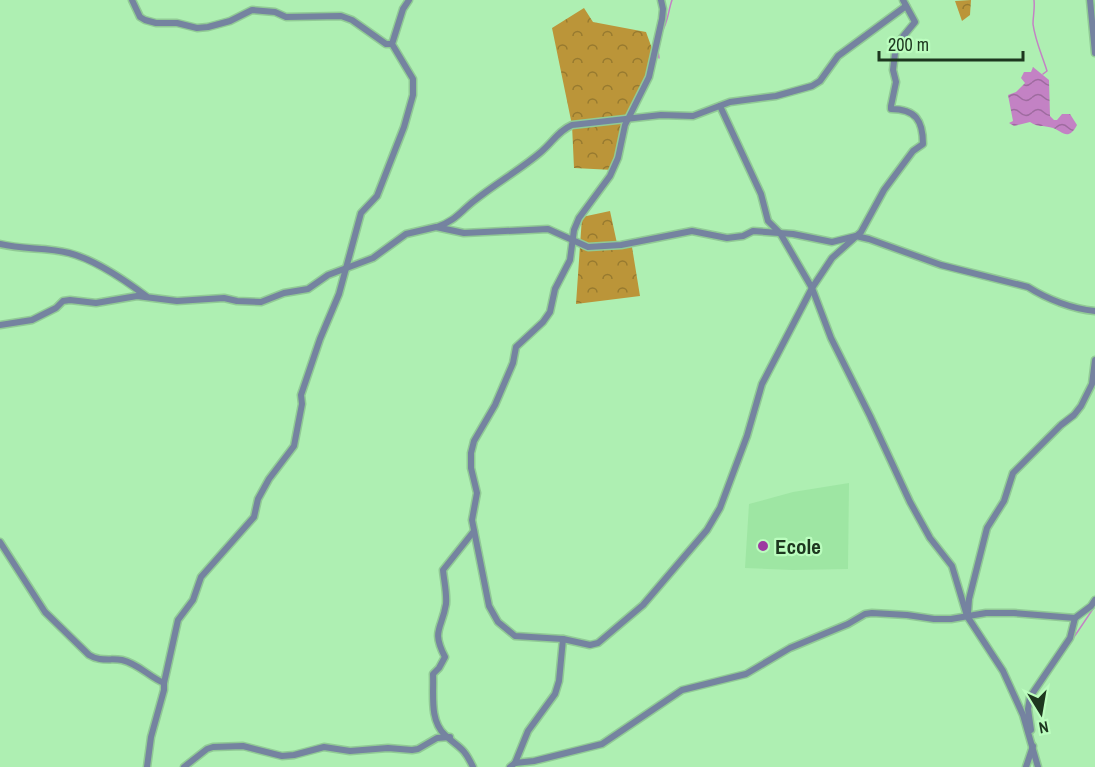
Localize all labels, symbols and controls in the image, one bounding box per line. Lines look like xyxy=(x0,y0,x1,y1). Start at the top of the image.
scale bar xyxy=(879,24,1023,62)
text: 200 m xyxy=(888,32,929,57)
place label: Ecole xyxy=(775,532,821,561)
marker: Ecole xyxy=(756,539,770,553)
north arrow xyxy=(1011,683,1071,743)
text: N xyxy=(1037,716,1051,739)

